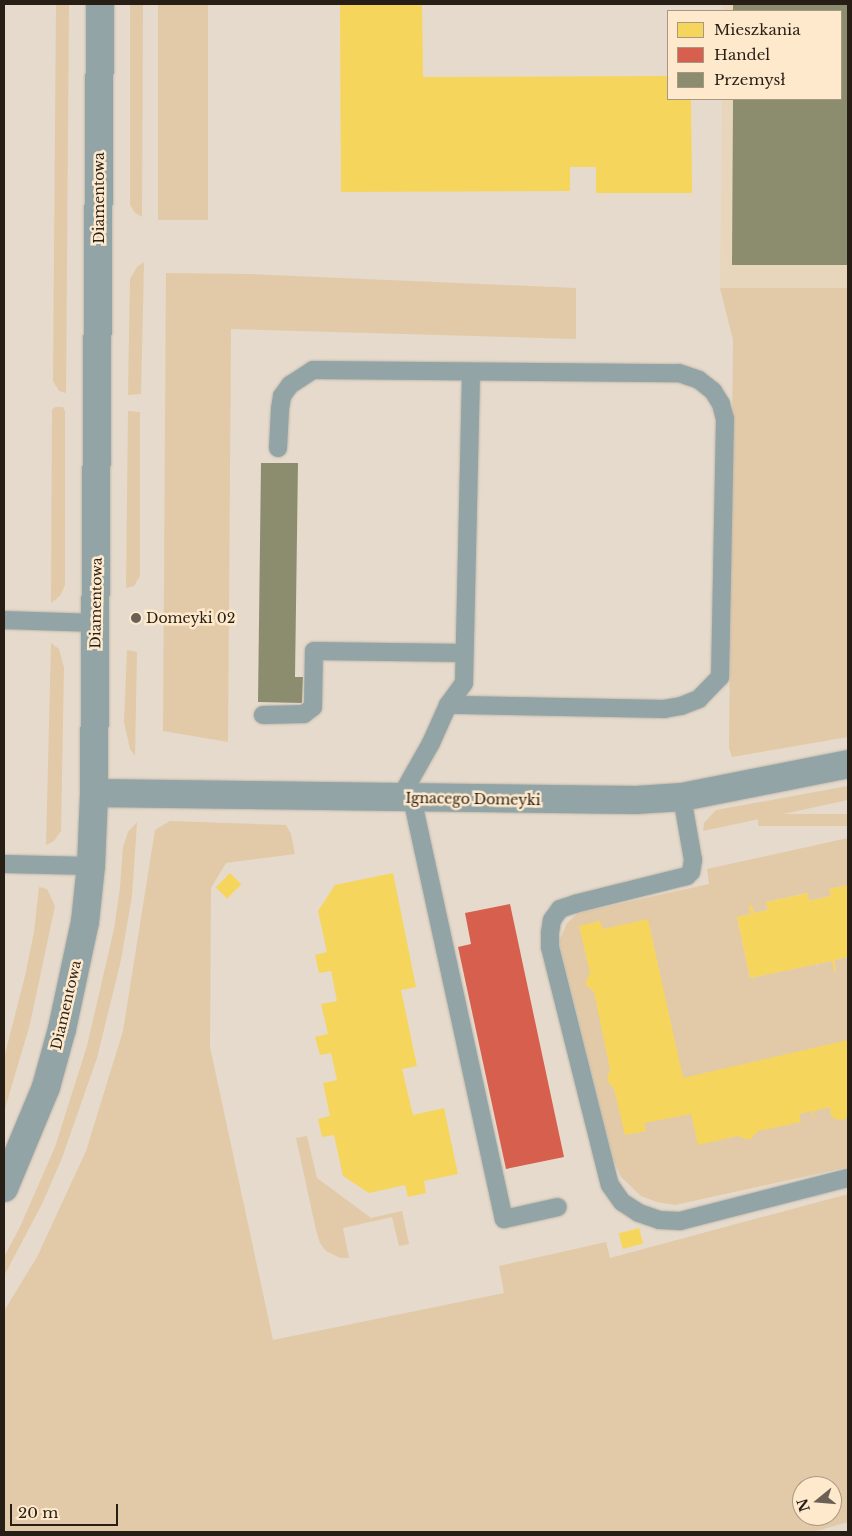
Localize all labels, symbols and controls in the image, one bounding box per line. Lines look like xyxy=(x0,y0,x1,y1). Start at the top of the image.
legend xyxy=(667,10,842,100)
text: Mieszkania xyxy=(714,20,801,39)
text: Handel xyxy=(714,45,770,64)
text: Przemysł xyxy=(714,70,785,89)
street label: Diamentowa xyxy=(91,152,107,244)
street label: Diamentowa xyxy=(87,557,105,649)
place label: Domeyki 02 xyxy=(146,610,235,626)
marker: Domeyki 02 xyxy=(130,612,142,624)
street label: Ignacego Domeyki xyxy=(405,789,541,809)
street label: Diamentowa xyxy=(48,959,84,1051)
north arrow xyxy=(792,1476,842,1526)
scale bar xyxy=(12,1494,120,1526)
text: N xyxy=(793,1496,814,1514)
text: 20 m xyxy=(18,1503,58,1522)

